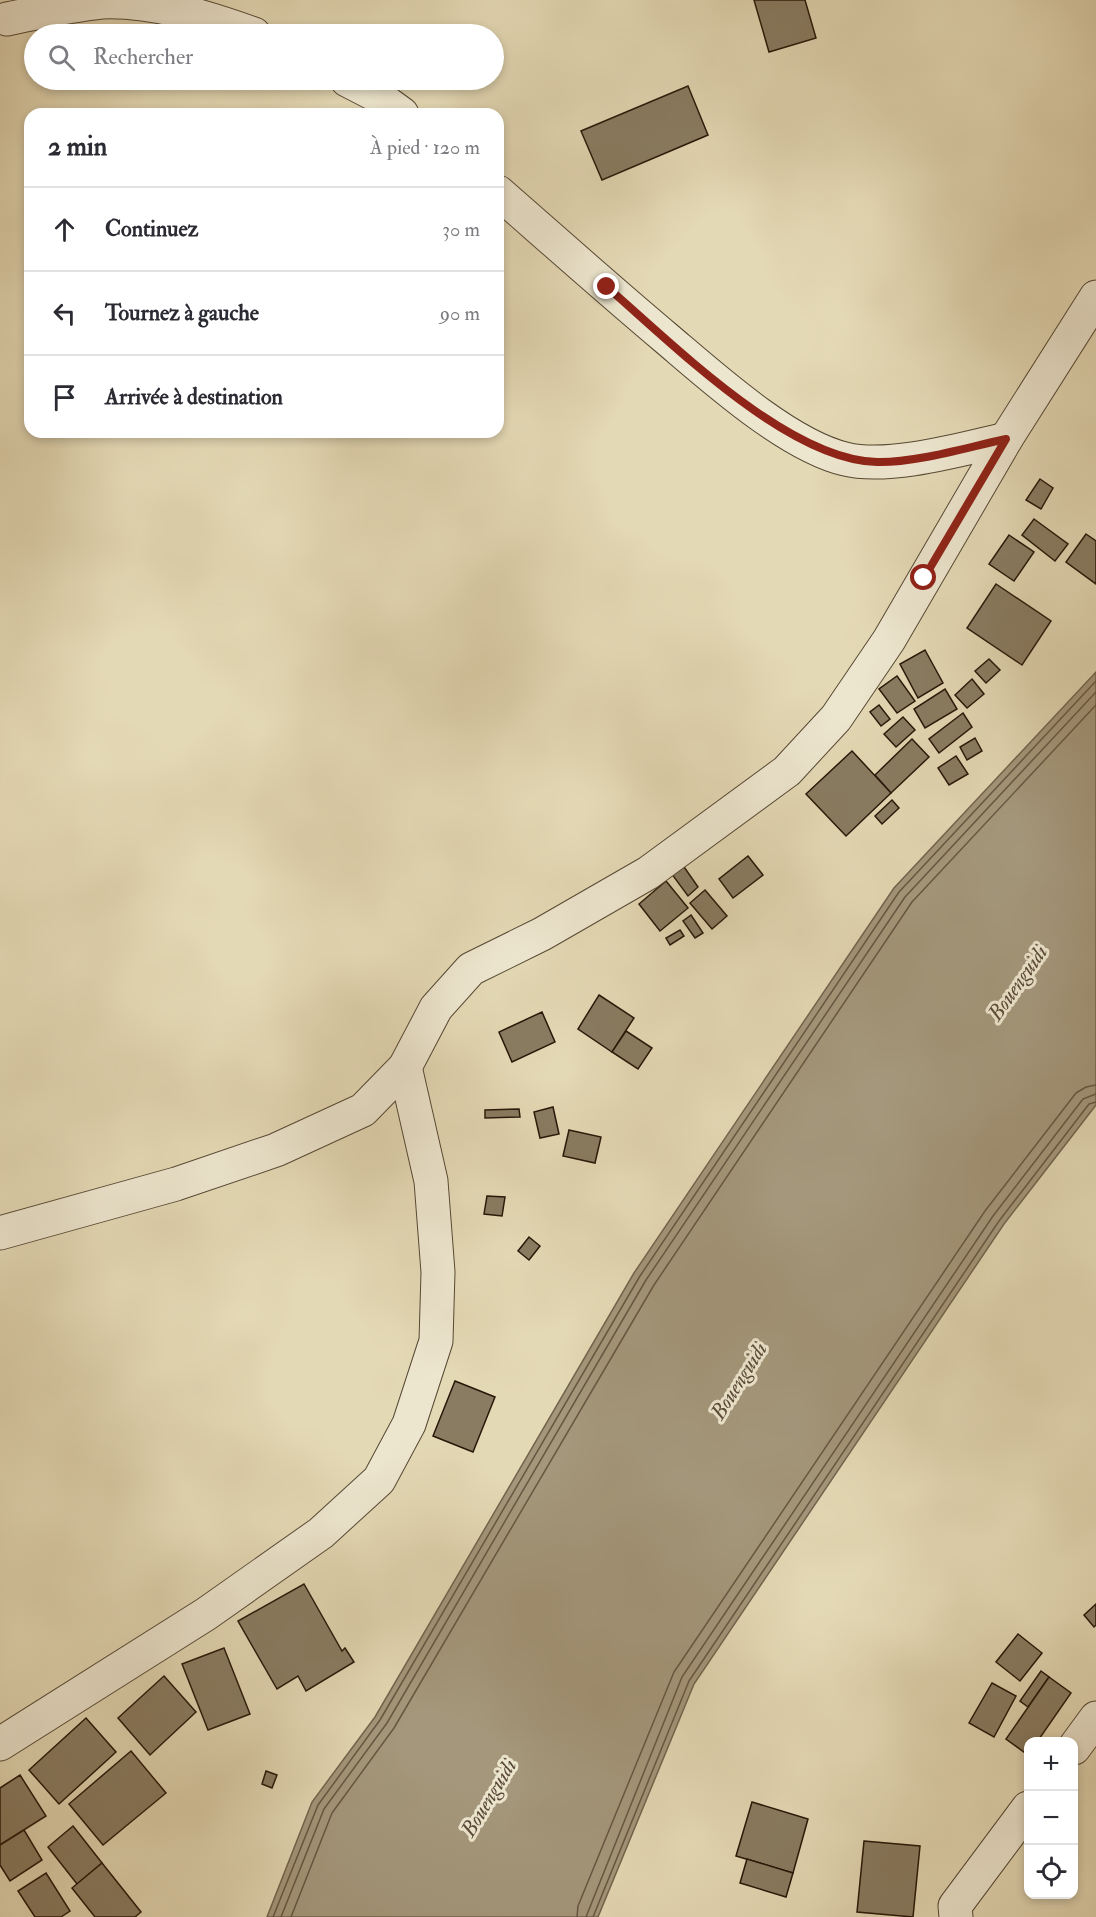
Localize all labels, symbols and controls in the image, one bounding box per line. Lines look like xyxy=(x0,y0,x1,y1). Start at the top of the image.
search box xyxy=(24,24,504,90)
icon: search xyxy=(45,41,78,74)
text: Rechercher xyxy=(93,43,193,71)
text: 2 min xyxy=(48,131,107,163)
text: À pied · 120 m xyxy=(370,135,480,160)
icon: ahead xyxy=(48,213,81,246)
text: Continuez xyxy=(105,215,198,243)
text: 30 m xyxy=(442,217,480,242)
route end xyxy=(593,273,619,299)
icon: left xyxy=(48,297,81,330)
text: Tournez à gauche xyxy=(105,299,259,327)
text: 90 m xyxy=(440,301,480,326)
icon: arrive xyxy=(48,381,81,414)
text: Arrivée à destination xyxy=(105,383,283,411)
route start xyxy=(910,564,936,590)
water label: Bouenguidi xyxy=(982,940,1054,1027)
water label: Bouenguidi xyxy=(704,1337,773,1426)
map controls xyxy=(1024,1737,1078,1899)
button: + xyxy=(1024,1737,1078,1791)
water label: Bouenguidi xyxy=(455,1754,523,1843)
button: − xyxy=(1024,1791,1078,1845)
button: locate xyxy=(1024,1845,1078,1899)

